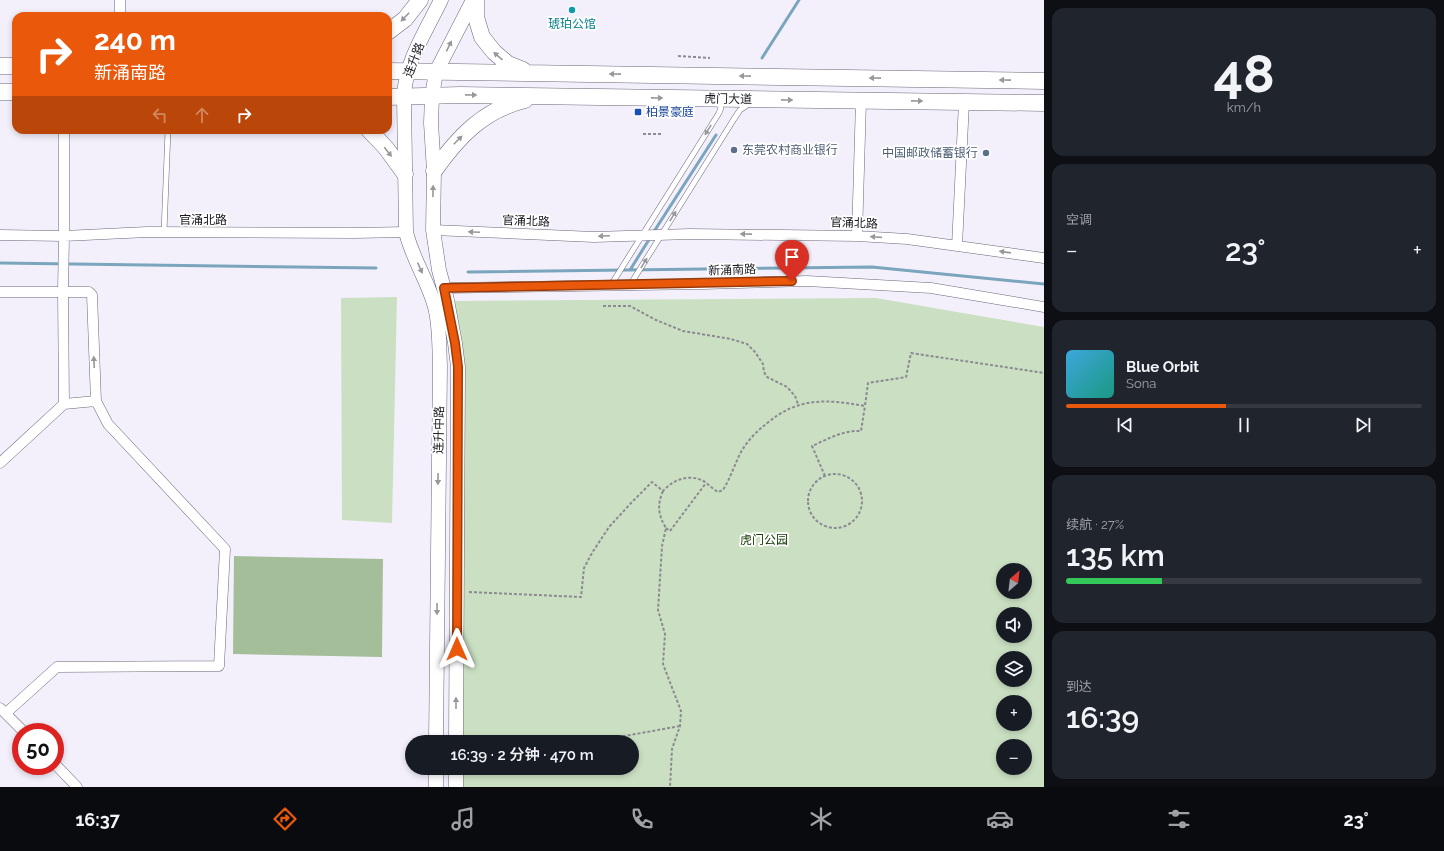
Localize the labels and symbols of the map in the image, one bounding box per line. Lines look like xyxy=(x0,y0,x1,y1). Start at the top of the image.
marker: 琥珀公馆 xyxy=(567,5,577,15)
one-way arrow xyxy=(400,12,410,22)
place label: 琥珀公馆 xyxy=(548,17,596,31)
street label: 连升路 xyxy=(401,41,427,79)
one-way arrow xyxy=(445,41,452,52)
one-way arrow xyxy=(493,51,503,60)
one-way arrow xyxy=(608,71,621,77)
one-way arrow xyxy=(738,73,751,79)
one-way arrow xyxy=(868,75,881,81)
one-way arrow xyxy=(998,77,1011,83)
one-way arrow xyxy=(465,92,478,98)
street label: 虎门大道 xyxy=(704,92,752,106)
one-way arrow xyxy=(651,95,664,101)
one-way arrow xyxy=(781,96,793,103)
one-way arrow xyxy=(911,98,923,105)
place label: 柏景豪庭 xyxy=(646,105,694,119)
marker: 柏景豪庭 xyxy=(633,107,643,117)
one-way arrow xyxy=(704,125,712,135)
one-way arrow xyxy=(453,135,463,145)
place label: 东莞农村商业银行 xyxy=(742,143,838,157)
marker: 东莞农村商业银行 xyxy=(729,145,739,155)
one-way arrow xyxy=(384,146,392,157)
place label: 中国邮政储蓄银行 xyxy=(882,146,978,160)
marker: 中国邮政储蓄银行 xyxy=(981,148,991,158)
one-way arrow xyxy=(430,185,437,197)
one-way arrow xyxy=(670,210,677,222)
street label: 官涌北路 xyxy=(179,213,227,227)
street label: 官涌北路 xyxy=(502,213,550,229)
street label: 官涌北路 xyxy=(830,215,878,231)
one-way arrow xyxy=(468,229,480,236)
one-way arrow xyxy=(739,231,752,237)
one-way arrow xyxy=(597,233,610,239)
one-way arrow xyxy=(870,233,882,240)
pin xyxy=(775,240,809,281)
one-way arrow xyxy=(999,249,1011,256)
one-way arrow xyxy=(640,258,648,268)
one-way arrow xyxy=(417,262,423,274)
street label: 新涌南路 xyxy=(708,262,756,278)
one-way arrow xyxy=(91,355,97,368)
street label: 连升中路 xyxy=(432,406,446,454)
one-way arrow xyxy=(435,473,441,486)
park label: 虎门公园 xyxy=(740,533,788,547)
north arrow xyxy=(996,563,1032,599)
one-way arrow xyxy=(434,603,440,616)
position arrow xyxy=(436,628,478,670)
one-way arrow xyxy=(453,696,459,709)
speed limit sign: 50 xyxy=(12,723,64,775)

